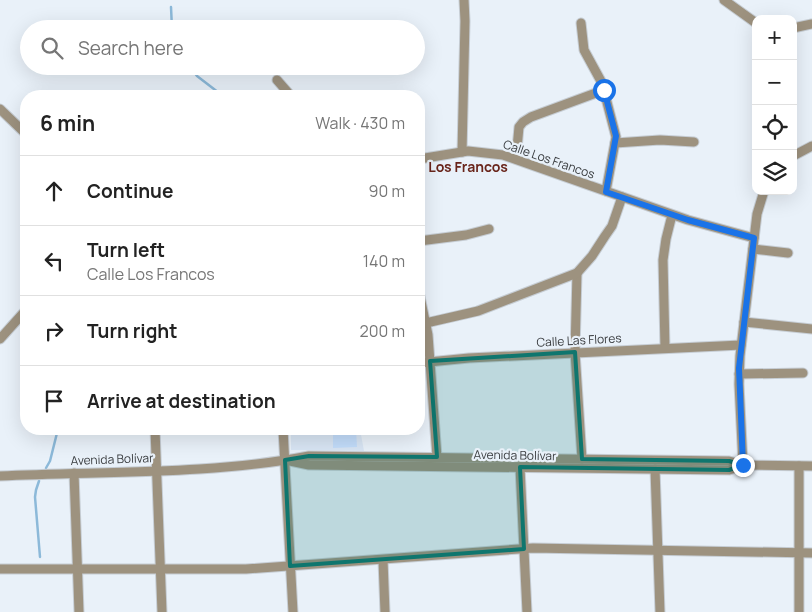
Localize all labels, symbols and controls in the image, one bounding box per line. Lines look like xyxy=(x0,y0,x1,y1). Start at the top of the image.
map controls xyxy=(752,15,797,195)
button: + xyxy=(752,15,797,60)
search box xyxy=(20,20,425,75)
icon: search xyxy=(38,34,66,62)
text: Search here xyxy=(78,35,184,61)
button: − xyxy=(752,60,797,105)
route start xyxy=(593,79,616,102)
button: locate xyxy=(752,105,797,150)
text: 6 min xyxy=(40,109,95,137)
text: Walk · 430 m xyxy=(315,112,405,134)
street label: Calle Los Francos xyxy=(501,135,597,183)
button: layers xyxy=(752,150,797,195)
district label: Los Francos xyxy=(428,157,508,176)
icon: ahead xyxy=(40,177,68,205)
text: Continue xyxy=(87,178,173,204)
text: 90 m xyxy=(369,180,405,202)
text: Turn left xyxy=(87,237,165,263)
icon: left xyxy=(40,247,68,275)
text: 140 m xyxy=(363,250,405,272)
text: Calle Los Francos xyxy=(87,263,215,285)
icon: right xyxy=(40,317,68,345)
text: Turn right xyxy=(87,318,177,344)
text: 200 m xyxy=(360,320,405,342)
street label: Calle Las Flores xyxy=(536,329,622,351)
icon: arrive xyxy=(40,387,68,415)
text: Arrive at destination xyxy=(87,388,276,414)
street label: Avenida Bolívar xyxy=(473,446,557,464)
street label: Avenida Bolívar xyxy=(70,449,154,469)
route end xyxy=(732,454,755,477)

